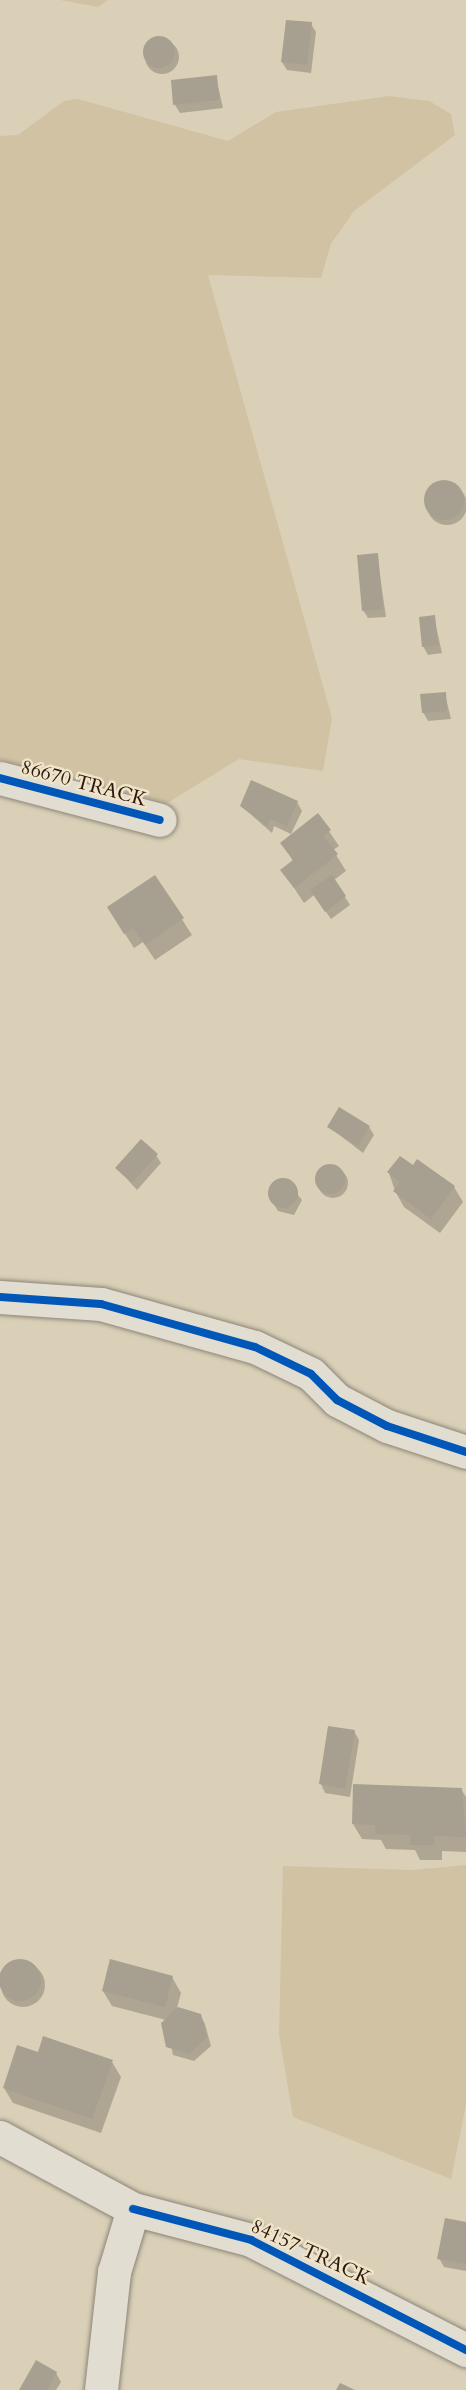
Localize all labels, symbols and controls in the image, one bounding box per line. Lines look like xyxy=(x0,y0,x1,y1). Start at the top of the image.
street label: 86670 TRACK xyxy=(18,755,150,811)
street label: 84157 TRACK xyxy=(247,2214,375,2290)

